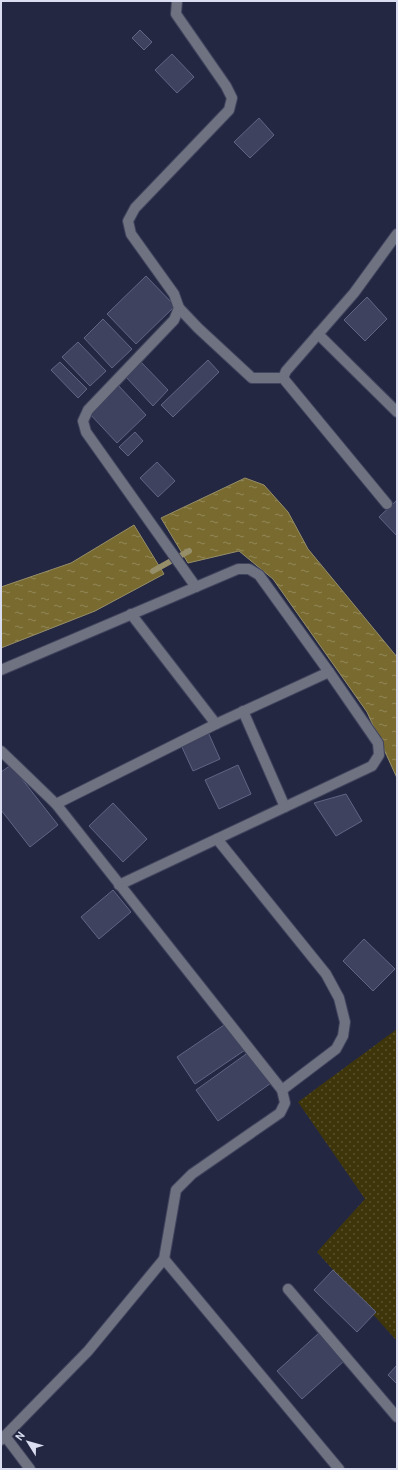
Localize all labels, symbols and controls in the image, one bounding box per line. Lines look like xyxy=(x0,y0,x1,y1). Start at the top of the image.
north arrow xyxy=(8,1422,48,1462)
text: N xyxy=(12,1429,28,1443)

